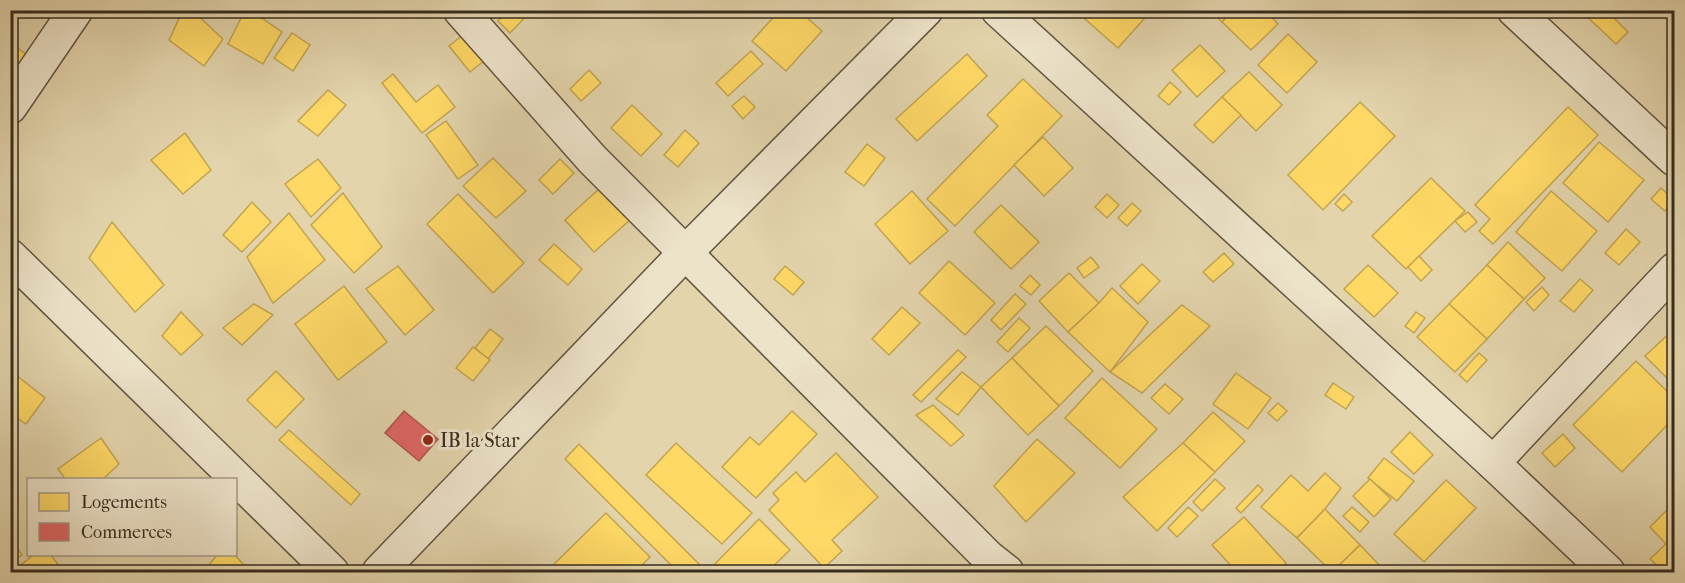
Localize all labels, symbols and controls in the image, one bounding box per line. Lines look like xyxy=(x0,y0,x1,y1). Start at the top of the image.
place label: IB la Star xyxy=(440,429,520,452)
marker: IB la Star xyxy=(421,433,435,447)
legend xyxy=(27,478,237,556)
text: Logements xyxy=(81,492,167,513)
text: Commerces xyxy=(81,522,172,543)

